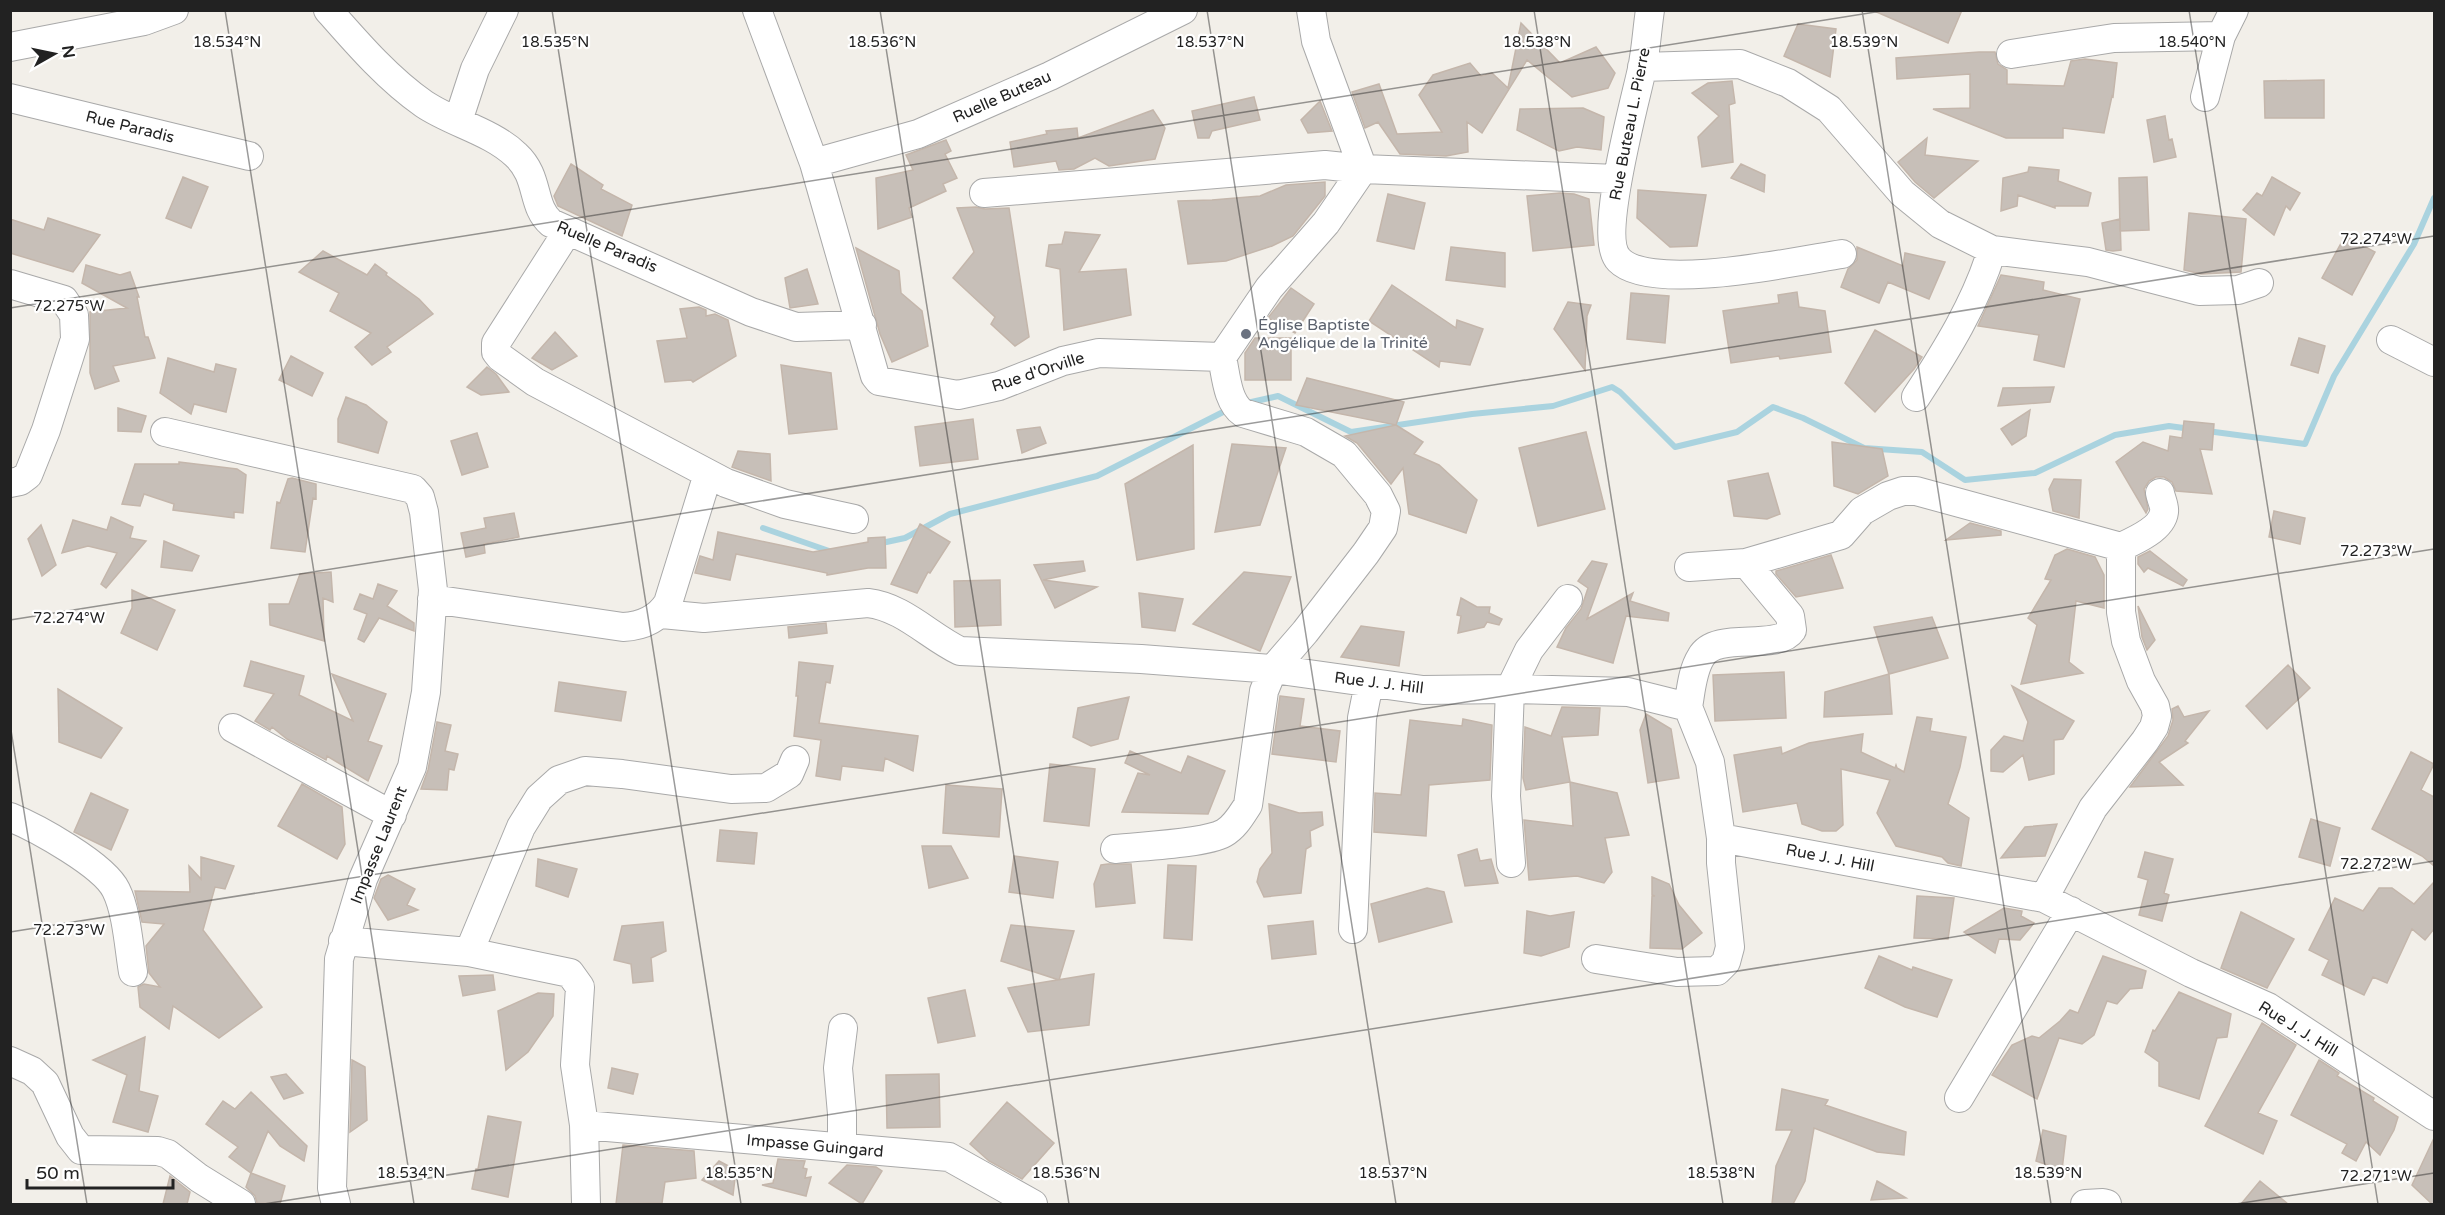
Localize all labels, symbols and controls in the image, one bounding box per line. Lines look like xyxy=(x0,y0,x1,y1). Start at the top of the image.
north arrow xyxy=(24,24,84,84)
text: 18.534°N xyxy=(193,33,261,51)
text: 18.535°N xyxy=(521,33,589,51)
text: 18.536°N xyxy=(848,33,916,51)
text: 18.537°N xyxy=(1175,33,1245,51)
text: 18.538°N xyxy=(1503,33,1571,51)
text: 18.539°N xyxy=(1830,33,1898,51)
text: 18.540°N xyxy=(2158,33,2226,51)
text: N xyxy=(57,44,79,60)
street label: Rue Buteau L. Pierre xyxy=(1605,46,1655,202)
street label: Ruelle Buteau xyxy=(950,66,1054,128)
street label: Rue Paradis xyxy=(84,106,176,148)
street label: Ruelle Paradis xyxy=(554,217,660,277)
text: 72.274°W xyxy=(2340,230,2412,248)
text: 72.275°W xyxy=(33,297,105,315)
place label: Église Baptiste Angélique de la Trinité xyxy=(1258,315,1428,353)
marker: Église Baptiste Angélique de la Trinité xyxy=(1239,327,1253,341)
street label: Rue d'Orville xyxy=(989,348,1087,396)
text: 72.273°W xyxy=(2340,542,2412,560)
text: 72.274°W xyxy=(33,609,105,627)
street label: Rue J. J. Hill xyxy=(1333,668,1425,698)
street label: Impasse Laurent xyxy=(346,783,412,907)
street label: Rue J. J. Hill xyxy=(1784,840,1876,876)
text: 72.272°W xyxy=(2340,855,2412,873)
text: 72.273°W xyxy=(33,921,105,939)
street label: Rue J. J. Hill xyxy=(2255,997,2341,1061)
street label: Impasse Guingard xyxy=(746,1130,884,1162)
scale bar xyxy=(27,1152,172,1190)
text: 50 m xyxy=(36,1162,80,1184)
text: 18.534°N xyxy=(377,1164,445,1182)
text: 18.535°N xyxy=(705,1164,773,1182)
text: 18.536°N xyxy=(1032,1164,1100,1182)
text: 18.537°N xyxy=(1358,1164,1428,1182)
text: 18.538°N xyxy=(1687,1164,1755,1182)
text: 18.539°N xyxy=(2014,1164,2082,1182)
text: 72.271°W xyxy=(2340,1167,2412,1185)

